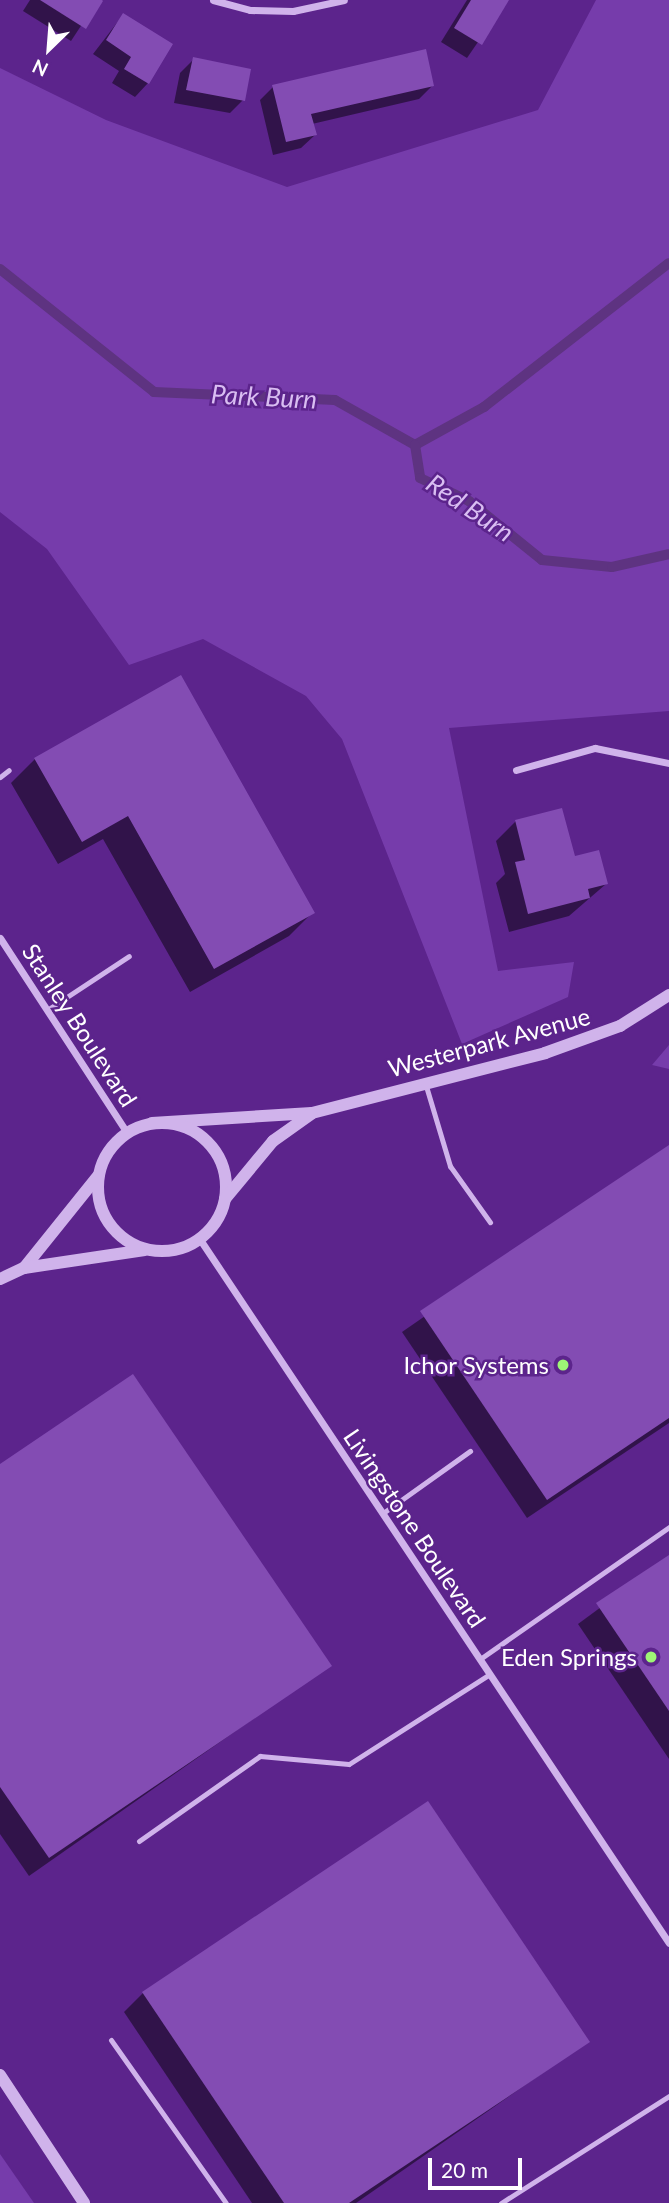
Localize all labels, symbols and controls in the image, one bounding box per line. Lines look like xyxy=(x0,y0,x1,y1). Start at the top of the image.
north arrow xyxy=(14,14,84,84)
text: N xyxy=(28,55,51,82)
water label: Park Burn xyxy=(210,379,318,415)
water label: Red Burn xyxy=(420,468,520,548)
street label: Stanley Boulevard xyxy=(16,938,144,1112)
street label: Westerpark Avenue xyxy=(385,1001,593,1083)
place label: Ichor Systems xyxy=(403,1351,549,1379)
marker: Ichor Systems xyxy=(555,1357,571,1373)
street label: Livingstone Boulevard xyxy=(338,1423,492,1633)
place label: Eden Springs xyxy=(501,1643,637,1671)
marker: Eden Springs xyxy=(643,1649,659,1665)
scale bar xyxy=(431,2144,526,2188)
text: 20 m xyxy=(441,2157,488,2182)

